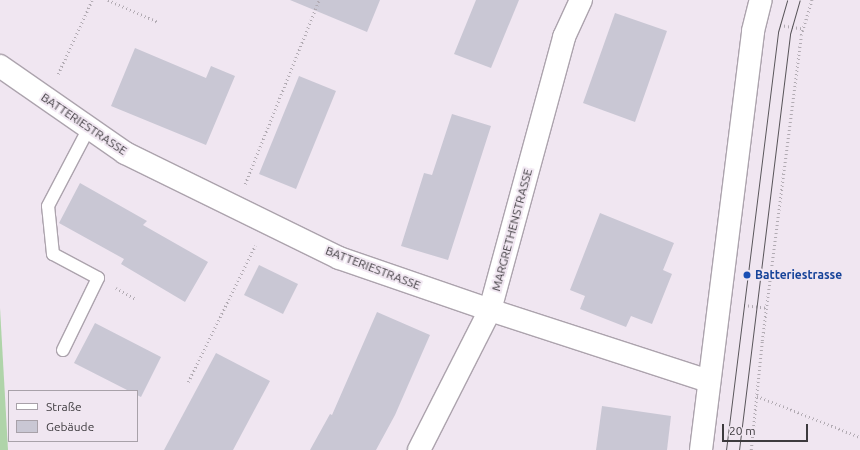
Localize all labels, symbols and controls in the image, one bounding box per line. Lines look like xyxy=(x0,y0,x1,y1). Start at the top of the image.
street label: BATTERIESTRASSE xyxy=(38,90,130,158)
street label: MARGRETHENSTRASSE xyxy=(489,167,535,293)
street label: BATTERIESTRASSE xyxy=(324,243,422,293)
place label: Batteriestrasse xyxy=(755,268,842,282)
marker: Batteriestrasse xyxy=(742,270,752,280)
legend xyxy=(8,390,138,442)
text: Straße xyxy=(46,400,82,413)
scale bar xyxy=(724,416,810,442)
text: Gebäude xyxy=(46,420,94,433)
text: 20 m xyxy=(729,424,756,437)

